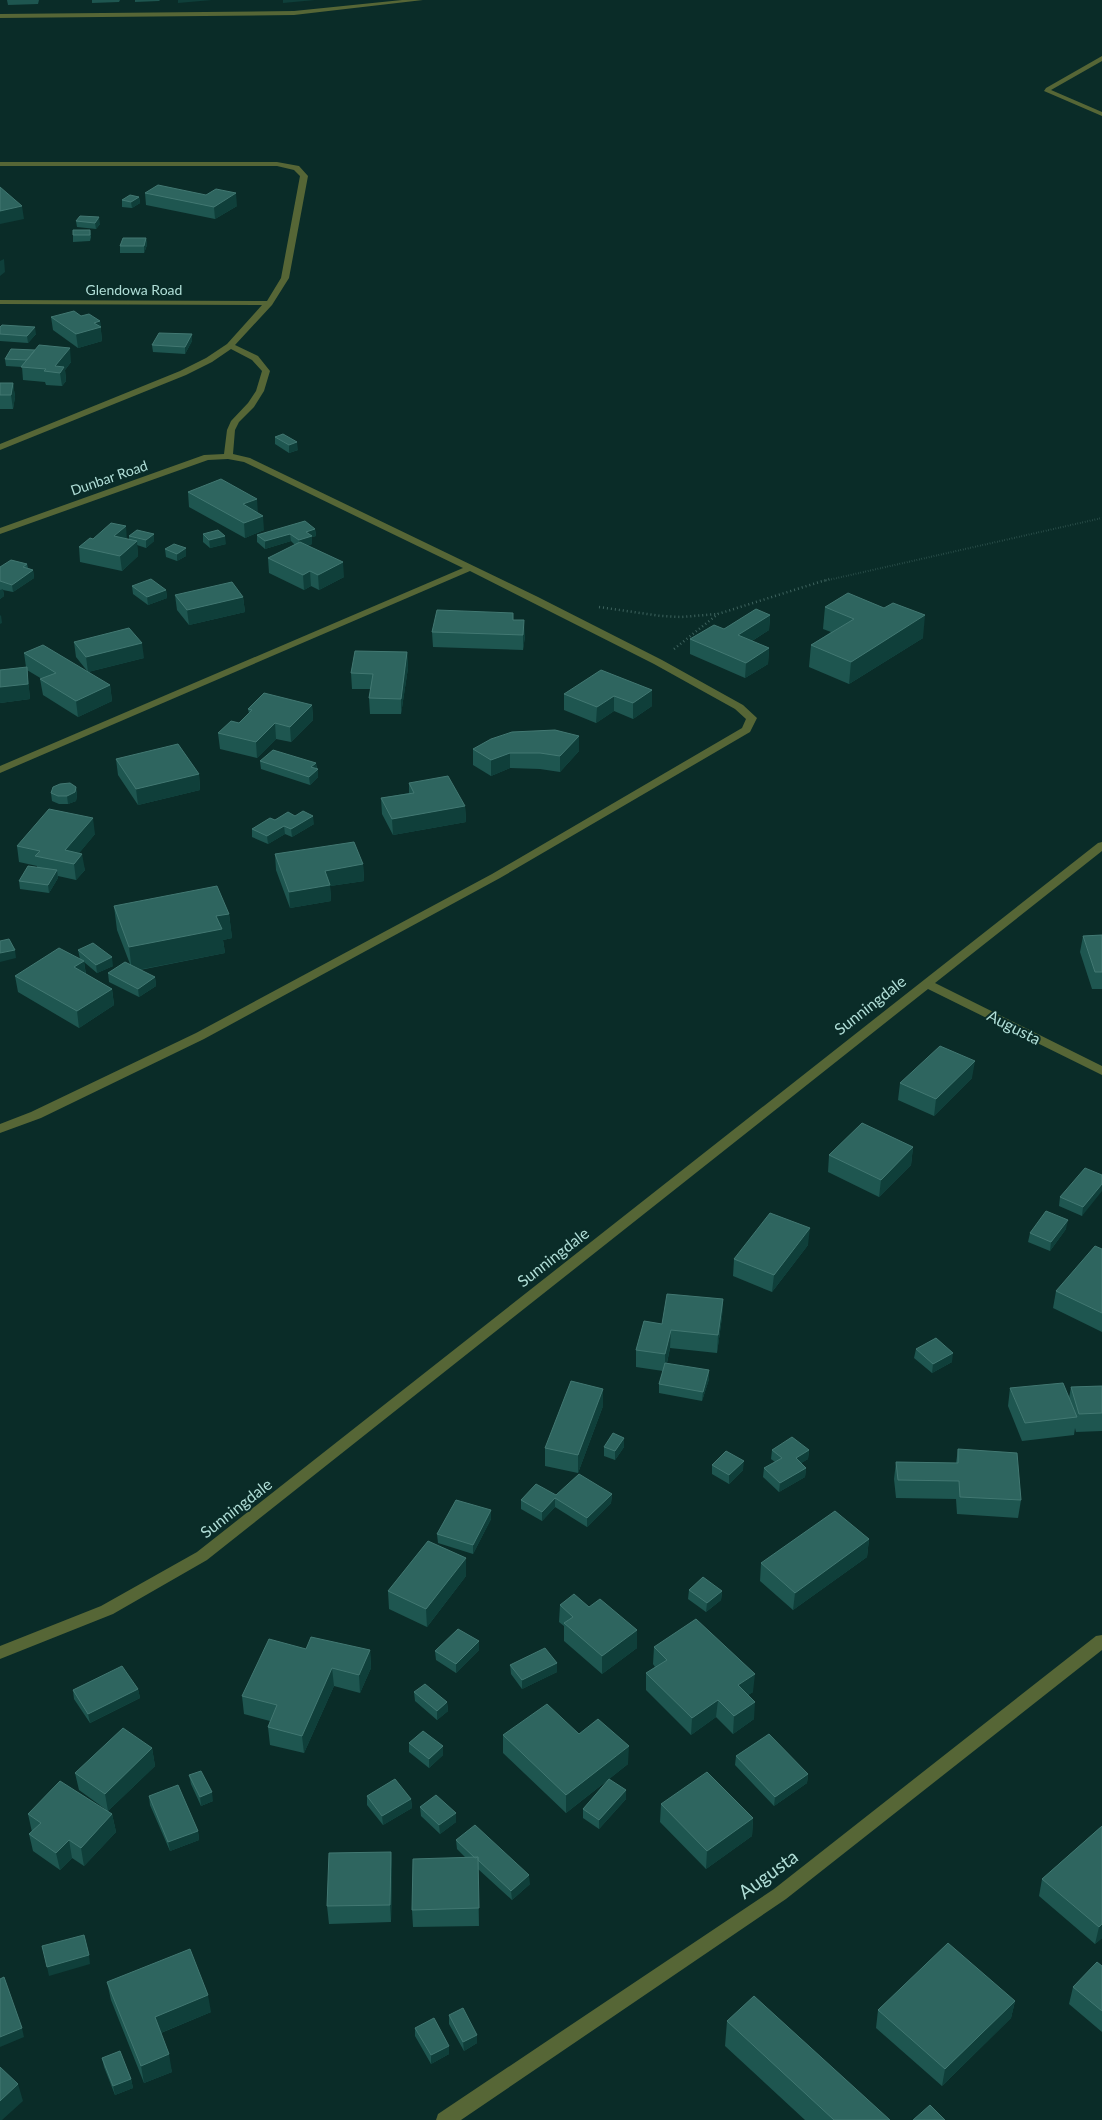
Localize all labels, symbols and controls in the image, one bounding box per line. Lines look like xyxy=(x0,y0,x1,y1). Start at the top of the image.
street label: Glendowa Road xyxy=(86,281,182,298)
street label: Dunbar Road xyxy=(68,456,150,499)
street label: Sunningdale xyxy=(830,971,909,1038)
street label: Augusta xyxy=(984,1005,1044,1048)
street label: Sunningdale xyxy=(513,1223,592,1290)
street label: Sunningdale xyxy=(196,1474,275,1541)
street label: Augusta xyxy=(733,1844,802,1903)

